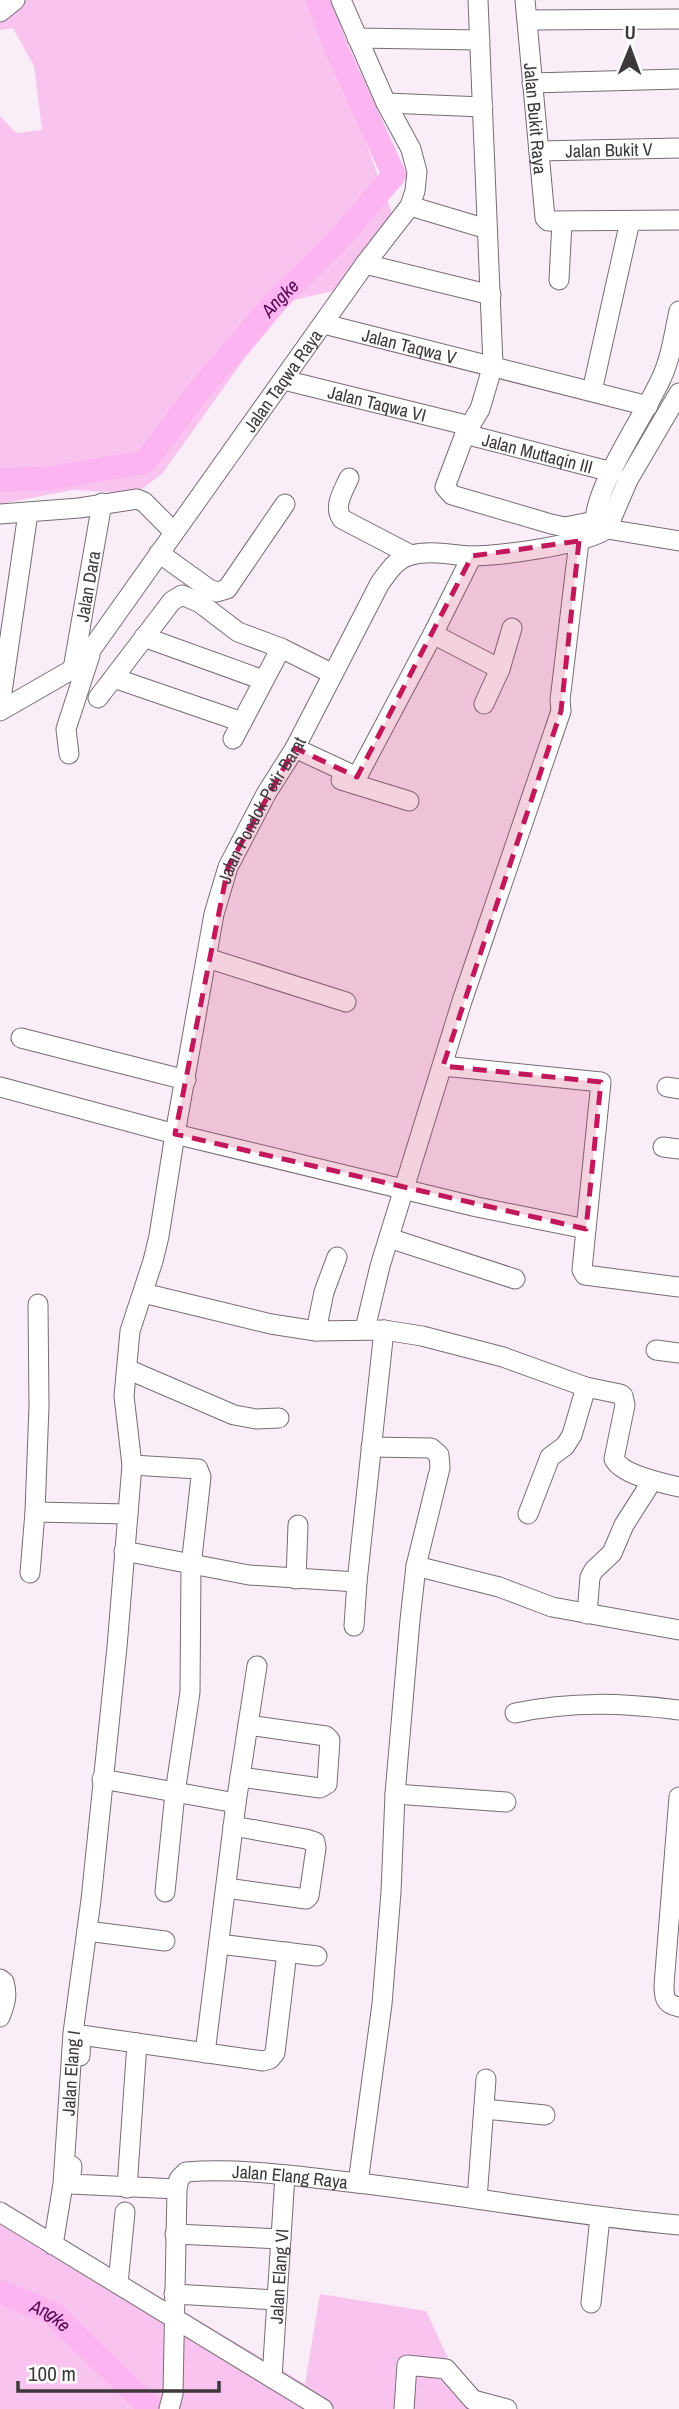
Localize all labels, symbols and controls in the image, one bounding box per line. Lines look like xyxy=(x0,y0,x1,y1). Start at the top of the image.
north arrow xyxy=(595,14,665,84)
text: U xyxy=(624,19,636,45)
street label: Jalan Bukit Raya xyxy=(518,62,553,175)
street label: Jalan Bukit V xyxy=(565,136,653,163)
water label: Angke xyxy=(254,273,304,323)
street label: Jalan Taqwa V xyxy=(360,322,459,370)
street label: Jalan Taqwa Raya xyxy=(237,324,328,437)
street label: Jalan Taqwa VI xyxy=(326,379,429,427)
street label: Jalan Muttaqin III xyxy=(480,426,596,479)
street label: Jalan Dara xyxy=(69,549,106,624)
street label: Jalan Pondok Petir Barat xyxy=(211,732,311,886)
street label: Jalan Elang I xyxy=(55,2029,86,2117)
street label: Jalan Elang Raya xyxy=(232,2159,349,2194)
street label: Jalan Elang VI xyxy=(263,2228,294,2325)
water label: Angke xyxy=(26,2292,77,2338)
scale bar xyxy=(18,2350,219,2394)
text: 100 m xyxy=(28,2359,76,2388)

